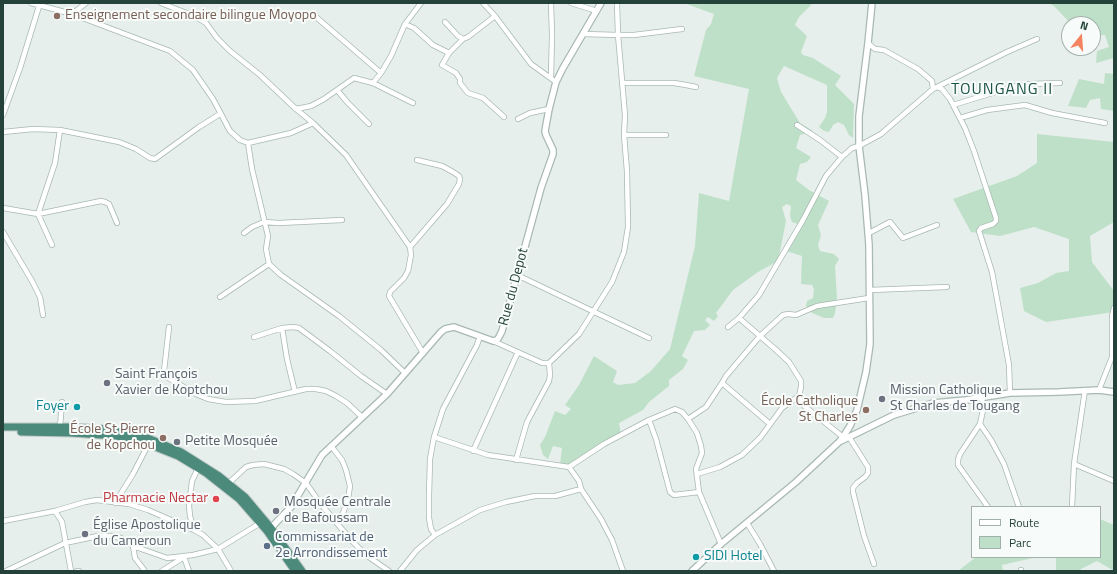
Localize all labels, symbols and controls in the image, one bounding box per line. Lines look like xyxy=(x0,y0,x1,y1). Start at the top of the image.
place label: Enseignement secondaire bilingue Moyopo xyxy=(65,8,317,24)
marker: Enseignement secondaire bilingue Moyopo xyxy=(52,11,62,21)
north arrow xyxy=(1061,16,1101,56)
text: N xyxy=(1078,17,1090,34)
district label: TOUNGANG II xyxy=(951,80,1053,100)
street label: Rue du Depot xyxy=(496,246,532,328)
place label: Saint François Xavier de Koptchou xyxy=(115,367,228,400)
marker: Saint François Xavier de Koptchou xyxy=(102,378,112,388)
place label: Mission Catholique St Charles de Tougang xyxy=(890,383,1020,416)
place label: École Catholique St Charles xyxy=(761,394,858,426)
marker: Mission Catholique St Charles de Tougang xyxy=(877,394,887,404)
place label: Foyer xyxy=(36,399,69,415)
marker: Foyer xyxy=(72,402,82,412)
marker: École Catholique St Charles xyxy=(861,405,871,415)
place label: École St Pierre de Kopchou xyxy=(70,422,155,454)
marker: École St Pierre de Kopchou xyxy=(158,433,168,443)
place label: Petite Mosquée xyxy=(185,434,278,450)
marker: Petite Mosquée xyxy=(172,437,182,447)
place label: Pharmacie Nectar xyxy=(103,491,208,507)
marker: Pharmacie Nectar xyxy=(211,494,221,504)
place label: Mosquée Centrale de Bafoussam xyxy=(284,495,391,528)
marker: Mosquée Centrale de Bafoussam xyxy=(271,506,281,516)
legend xyxy=(971,506,1101,558)
text: Route xyxy=(1009,513,1039,532)
place label: Église Apostolique du Cameroun xyxy=(93,518,201,550)
marker: Église Apostolique du Cameroun xyxy=(80,529,90,539)
place label: Commissariat de 2e Arrondissement xyxy=(275,530,388,562)
text: Parc xyxy=(1009,533,1031,552)
marker: Commissariat de 2e Arrondissement xyxy=(262,541,272,551)
place label: SIDI Hotel xyxy=(704,549,763,565)
marker: SIDI Hotel xyxy=(691,552,701,562)

